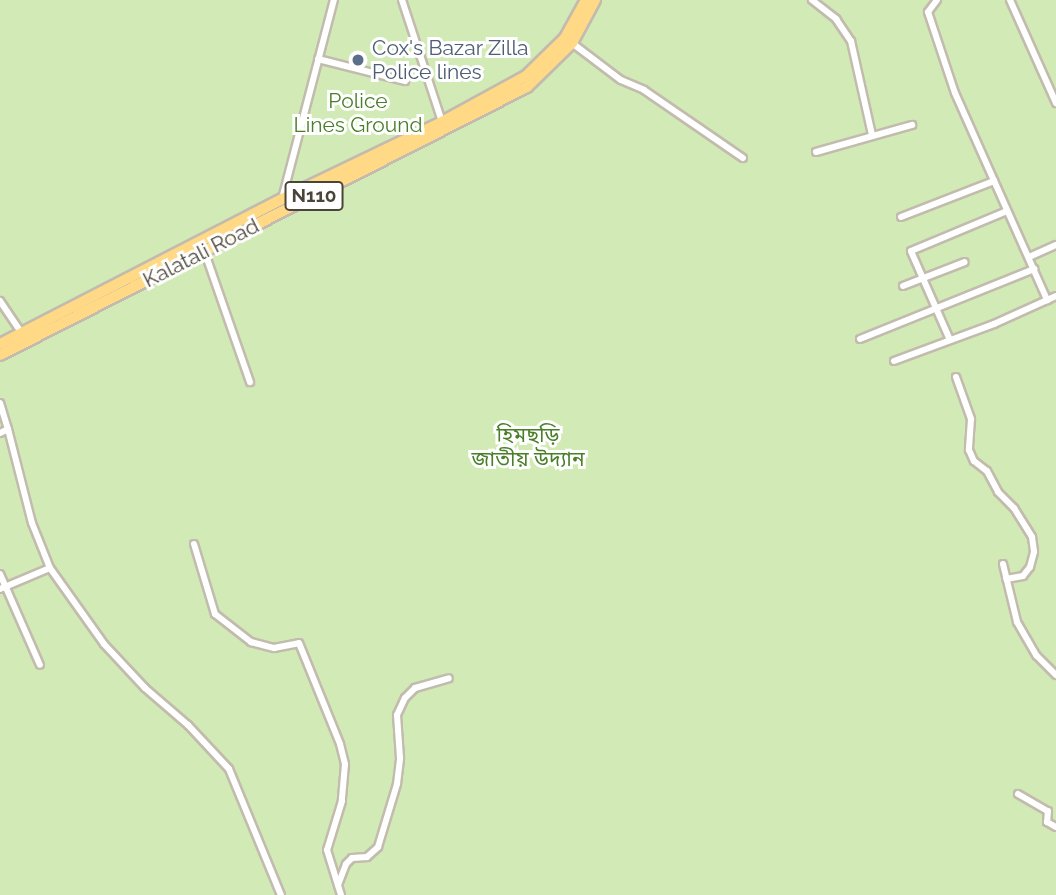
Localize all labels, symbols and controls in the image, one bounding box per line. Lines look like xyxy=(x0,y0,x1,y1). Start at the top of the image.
place label: Cox's Bazar Zilla Police lines xyxy=(372,35,529,85)
marker: Cox's Bazar Zilla Police lines xyxy=(350,52,366,68)
park label: Police Lines Ground xyxy=(293,88,423,138)
road number: N110 xyxy=(284,180,344,212)
street label: Kalatali Road xyxy=(139,213,263,293)
park label: হিমছড়ি জাতীয় উদ্যান xyxy=(471,422,585,472)

